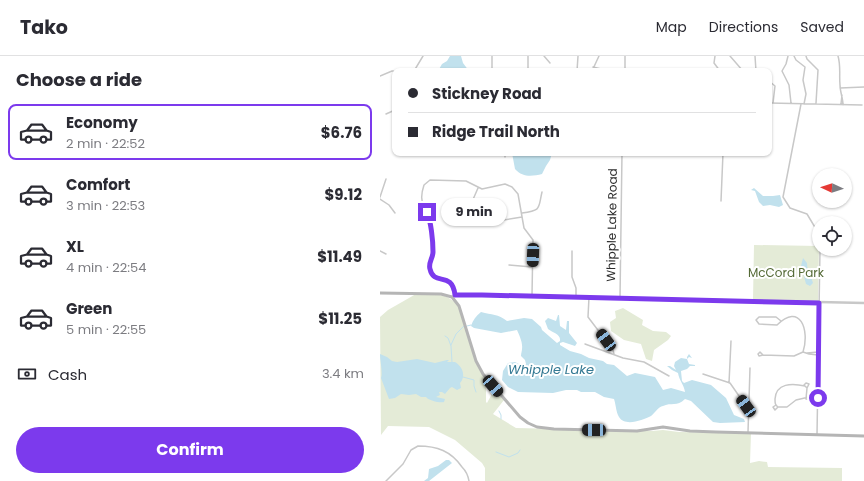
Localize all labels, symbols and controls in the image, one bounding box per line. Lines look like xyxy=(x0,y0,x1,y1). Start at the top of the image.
text: Tako xyxy=(20,14,68,41)
text: Map xyxy=(656,17,687,37)
text: Directions xyxy=(709,17,778,37)
text: Saved xyxy=(800,17,844,37)
text: Choose a ride xyxy=(16,67,142,92)
text: Stickney Road xyxy=(432,83,542,104)
text: Economy xyxy=(66,112,138,133)
icon: car xyxy=(18,114,54,150)
text: Ridge Trail North xyxy=(432,121,560,142)
text: $6.76 xyxy=(321,122,362,143)
text: 2 min · 22:52 xyxy=(66,134,145,153)
street label: Whipple Lake Road xyxy=(602,168,621,282)
north arrow xyxy=(812,168,852,208)
map controls xyxy=(812,168,852,256)
text: Comfort xyxy=(66,174,130,195)
icon: car xyxy=(18,176,54,212)
text: $9.12 xyxy=(324,184,362,205)
text: 3 min · 22:53 xyxy=(66,196,145,215)
callout: 9 min xyxy=(441,198,507,226)
text: 9 min xyxy=(455,202,493,221)
route end xyxy=(418,203,436,221)
button: locate xyxy=(812,216,852,256)
text: XL xyxy=(66,236,84,257)
icon: car xyxy=(18,238,54,274)
car xyxy=(527,243,539,267)
text: $11.49 xyxy=(317,246,362,267)
text: 4 min · 22:54 xyxy=(66,258,146,277)
park label: McCord Park xyxy=(748,264,825,281)
text: Green xyxy=(66,298,112,319)
icon: car xyxy=(18,300,54,336)
text: $11.25 xyxy=(318,308,362,329)
text: 5 min · 22:55 xyxy=(66,320,146,339)
car xyxy=(594,327,618,353)
water label: Whipple Lake xyxy=(508,360,594,379)
icon: cash xyxy=(16,363,38,385)
text: Cash xyxy=(48,364,87,385)
text: 3.4 km xyxy=(322,364,364,383)
car xyxy=(481,373,505,399)
route start xyxy=(809,389,827,407)
car xyxy=(734,393,758,419)
car xyxy=(582,424,606,436)
button: Confirm xyxy=(16,427,364,473)

